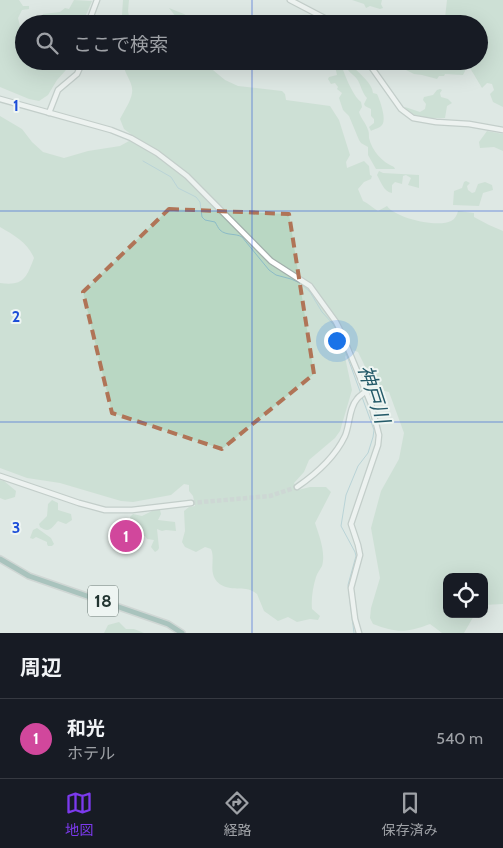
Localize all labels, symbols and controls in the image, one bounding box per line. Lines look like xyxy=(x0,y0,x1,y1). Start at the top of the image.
search box xyxy=(15,15,488,70)
icon: search xyxy=(33,29,61,57)
text: ここで検索 xyxy=(73,33,168,56)
text: 1 xyxy=(13,96,19,115)
text: 2 xyxy=(12,307,20,326)
your location xyxy=(324,328,350,354)
water label: 神戸川 xyxy=(353,362,395,428)
pin: 1 xyxy=(110,517,142,555)
text: 3 xyxy=(12,518,20,537)
map controls xyxy=(443,573,488,618)
button: locate xyxy=(443,573,488,618)
road number: 18 xyxy=(88,586,118,616)
text: 周辺 xyxy=(20,655,62,680)
text: 和光 xyxy=(67,717,105,740)
text: 1 xyxy=(33,729,39,748)
text: 540 m xyxy=(436,729,483,748)
text: ホテル xyxy=(67,744,115,763)
tab: 地図 xyxy=(65,789,93,839)
tab: 経路 xyxy=(223,789,251,839)
tab: 保存済み xyxy=(382,789,438,839)

